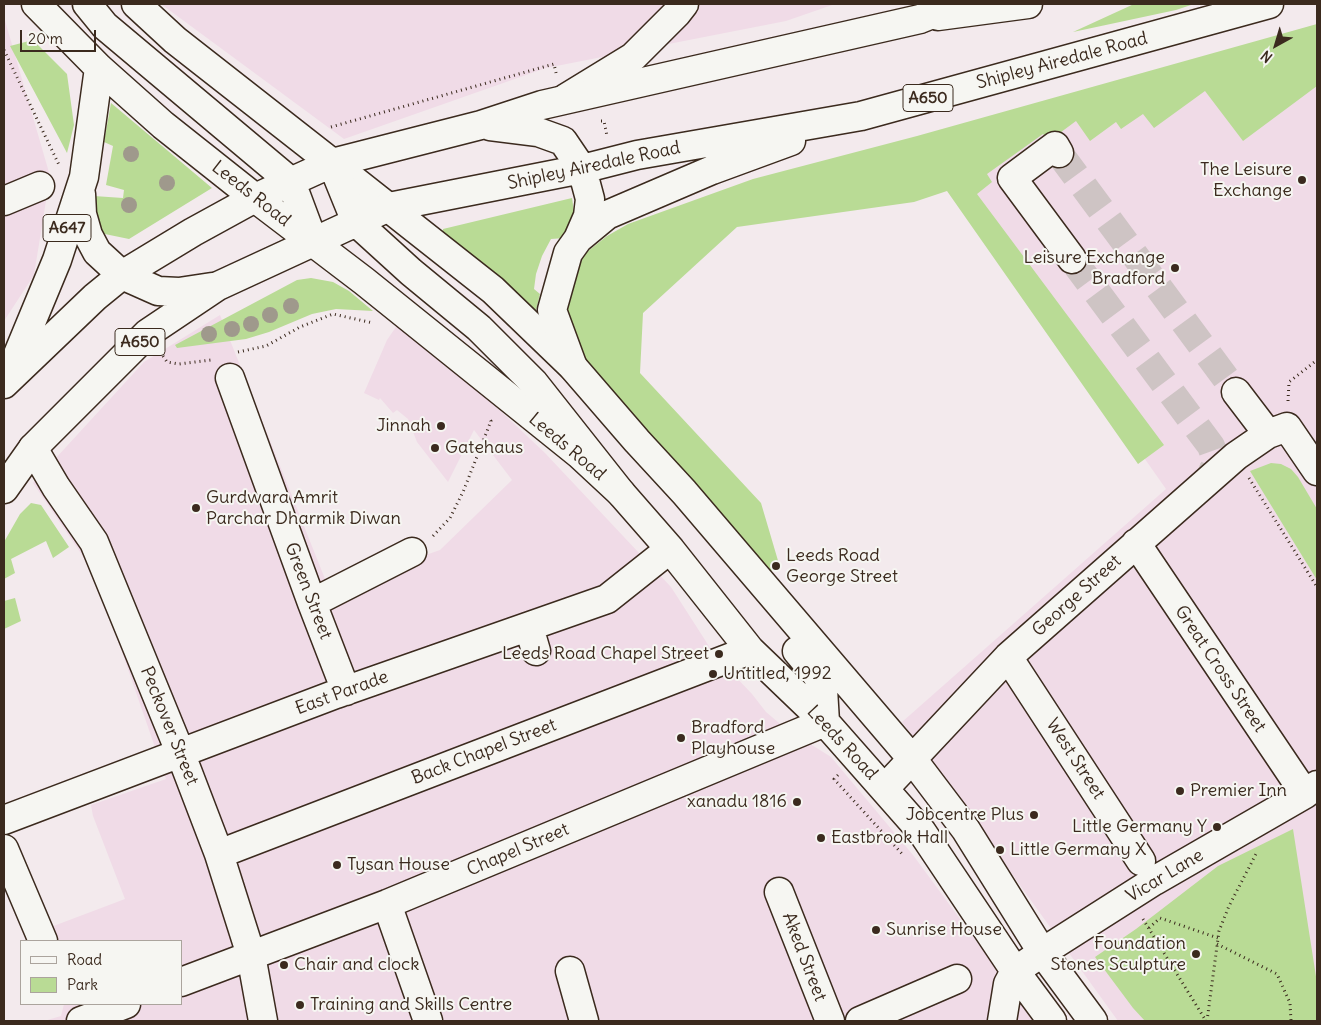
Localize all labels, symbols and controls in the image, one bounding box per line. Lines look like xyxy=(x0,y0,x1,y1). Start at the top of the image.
scale bar xyxy=(22,20,99,52)
north arrow xyxy=(1251,20,1301,70)
street label: Shipley Airedale Road xyxy=(974,28,1150,94)
text: 20 m xyxy=(28,29,63,48)
text: N xyxy=(1257,47,1276,67)
road number: A650 xyxy=(903,85,953,112)
street label: Shipley Airedale Road xyxy=(506,137,682,195)
street label: Leeds Road xyxy=(207,157,295,231)
place label: The Leisure Exchange xyxy=(1200,159,1292,202)
marker: The Leisure Exchange xyxy=(1296,174,1308,186)
road number: A647 xyxy=(43,214,91,242)
place label: Leisure Exchange Bradford xyxy=(1024,247,1165,290)
marker: Leisure Exchange Bradford xyxy=(1169,262,1181,274)
road number: A650 xyxy=(115,328,165,356)
street label: Leeds Road xyxy=(524,409,610,485)
place label: Jinnah xyxy=(376,415,431,437)
marker: Jinnah xyxy=(435,420,447,432)
place label: Gatehaus xyxy=(445,437,523,459)
marker: Gatehaus xyxy=(429,442,441,454)
place label: Gurdwara Amrit Parchar Dharmik Diwan xyxy=(206,487,401,530)
marker: Gurdwara Amrit Parchar Dharmik Diwan xyxy=(190,502,202,514)
street label: Green Street xyxy=(280,540,336,642)
place label: Leeds Road George Street xyxy=(786,545,898,588)
street label: George Street xyxy=(1028,550,1126,642)
marker: Leeds Road George Street xyxy=(770,560,782,572)
street label: Great Cross Street xyxy=(1170,602,1270,736)
place label: Leeds Road Chapel Street xyxy=(502,643,709,665)
marker: Leeds Road Chapel Street xyxy=(713,648,725,660)
street label: Peckover Street xyxy=(135,663,203,789)
place label: Untitled, 1992 xyxy=(723,663,832,685)
street label: East Parade xyxy=(293,666,391,720)
marker: Untitled, 1992 xyxy=(707,668,719,680)
street label: Leeds Road xyxy=(802,701,882,785)
street label: Back Chapel Street xyxy=(409,714,559,790)
street label: West Street xyxy=(1041,715,1109,803)
place label: Bradford Playhouse xyxy=(691,717,775,760)
marker: Bradford Playhouse xyxy=(675,732,687,744)
place label: Premier Inn xyxy=(1190,780,1287,802)
marker: Premier Inn xyxy=(1174,785,1186,797)
place label: xanadu 1816 xyxy=(687,791,787,813)
marker: xanadu 1816 xyxy=(791,796,803,808)
place label: Jobcentre Plus xyxy=(906,804,1024,826)
marker: Jobcentre Plus xyxy=(1028,809,1040,821)
place label: Little Germany Y xyxy=(1072,816,1207,838)
street label: Chapel Street xyxy=(464,819,572,881)
marker: Little Germany Y xyxy=(1211,821,1223,833)
place label: Eastbrook Hall xyxy=(831,827,948,849)
marker: Eastbrook Hall xyxy=(815,832,827,844)
place label: Little Germany X xyxy=(1010,839,1146,861)
marker: Little Germany X xyxy=(994,844,1006,856)
street label: Vicar Lane xyxy=(1122,845,1208,907)
place label: Tysan House xyxy=(347,854,450,876)
marker: Tysan House xyxy=(331,859,343,871)
street label: Aked Street xyxy=(777,910,831,1004)
place label: Sunrise House xyxy=(886,919,1002,941)
marker: Sunrise House xyxy=(870,924,882,936)
place label: Foundation Stones Sculpture xyxy=(1051,933,1186,976)
legend xyxy=(20,940,182,1005)
marker: Foundation Stones Sculpture xyxy=(1190,948,1202,960)
text: Road xyxy=(67,950,102,969)
place label: Chair and clock xyxy=(294,954,419,976)
marker: Chair and clock xyxy=(278,959,290,971)
text: Park xyxy=(67,975,98,994)
place label: Training and Skills Centre xyxy=(310,994,512,1016)
marker: Training and Skills Centre xyxy=(294,999,306,1011)

